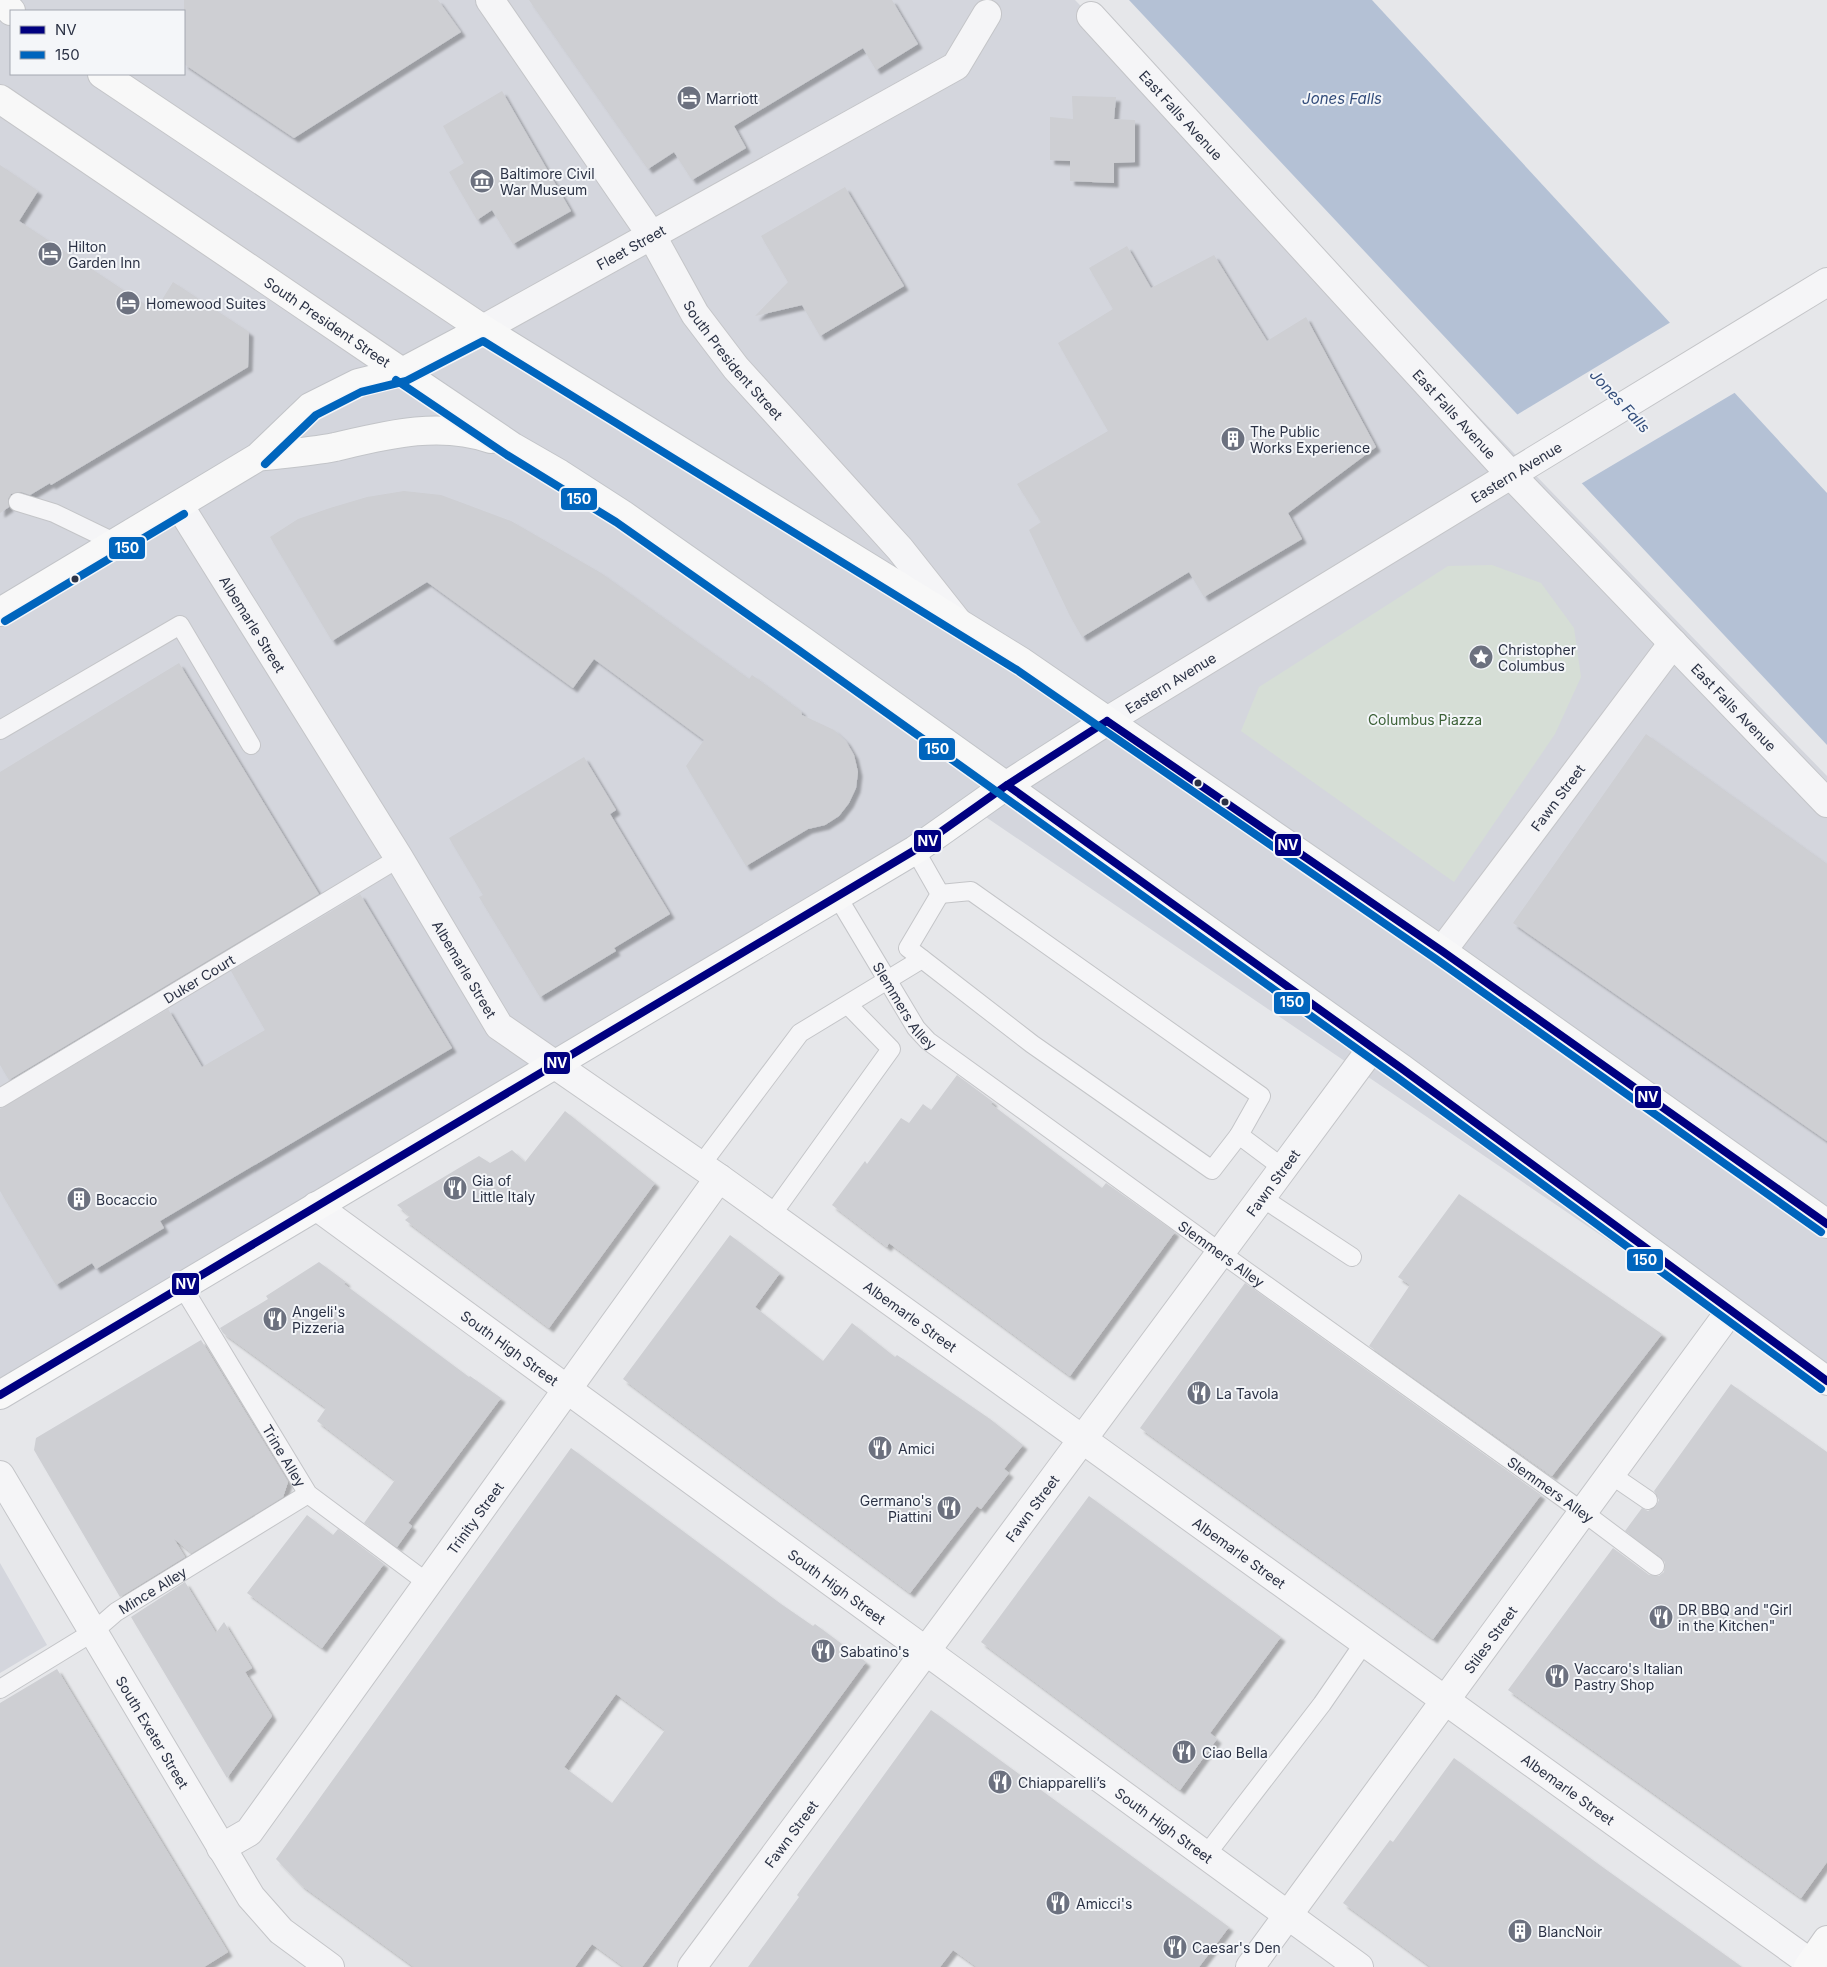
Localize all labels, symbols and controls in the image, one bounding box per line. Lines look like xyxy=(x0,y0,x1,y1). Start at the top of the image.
legend xyxy=(10,10,185,75)
text: NV xyxy=(55,20,77,39)
text: 150 xyxy=(55,45,80,64)
street label: East Falls Avenue xyxy=(1136,67,1227,163)
hotel icon: Marriott xyxy=(676,85,702,111)
water label: Jones Falls xyxy=(1302,89,1382,108)
place label: Marriott xyxy=(706,90,759,107)
place label: Baltimore Civil War Museum xyxy=(500,165,595,198)
museum icon: Baltimore Civil War Museum xyxy=(469,168,495,194)
street label: Fleet Street xyxy=(593,221,668,273)
place label: Hilton Garden Inn xyxy=(68,238,141,271)
hotel icon: Hilton Garden Inn xyxy=(37,241,63,267)
street label: South President Street xyxy=(261,273,394,370)
hotel icon: Homewood Suites xyxy=(115,290,141,316)
place label: Homewood Suites xyxy=(146,295,266,312)
street label: South President Street xyxy=(681,297,787,423)
street label: East Falls Avenue xyxy=(1410,365,1500,462)
water label: Jones Falls xyxy=(1586,365,1654,437)
place label: The Public Works Experience xyxy=(1250,423,1370,456)
building icon: The Public Works Experience xyxy=(1220,426,1246,452)
street label: Eastern Avenue xyxy=(1467,438,1564,506)
line badge: 150 xyxy=(560,487,598,511)
text: 150 xyxy=(567,490,591,507)
line badge: 150 xyxy=(108,536,146,560)
text: 150 xyxy=(115,539,139,556)
street label: Albemarle Street xyxy=(217,572,290,676)
unlabelled marker xyxy=(70,574,80,584)
place label: Christopher Columbus xyxy=(1498,641,1576,674)
place icon: Christopher Columbus xyxy=(1468,644,1494,670)
street label: Eastern Avenue xyxy=(1122,648,1219,717)
street label: East Falls Avenue xyxy=(1688,659,1780,754)
park label: Columbus Piazza xyxy=(1368,711,1482,728)
line badge: 150 xyxy=(918,737,956,761)
text: 150 xyxy=(925,740,949,757)
street label: Fawn Street xyxy=(1527,760,1588,834)
unlabelled marker xyxy=(1193,778,1203,788)
unlabelled marker xyxy=(1220,797,1230,807)
line badge: NV xyxy=(913,829,942,853)
text: NV xyxy=(917,832,939,849)
line badge: NV xyxy=(1274,833,1302,857)
text: NV xyxy=(1277,836,1299,853)
street label: Albemarle Street xyxy=(429,917,501,1021)
street label: Duker Court xyxy=(160,950,238,1006)
street label: Slemmers Alley xyxy=(870,959,940,1053)
line badge: 150 xyxy=(1273,991,1311,1015)
text: 150 xyxy=(1280,993,1304,1010)
line badge: NV xyxy=(543,1051,571,1075)
text: NV xyxy=(546,1054,568,1071)
line badge: NV xyxy=(1634,1085,1662,1109)
text: NV xyxy=(1637,1088,1659,1105)
street label: Fawn Street xyxy=(1242,1145,1303,1219)
place label: Gia of Little Italy xyxy=(472,1172,536,1205)
restaurant icon: Gia of Little Italy xyxy=(442,1175,468,1201)
building icon: Bocaccio xyxy=(66,1186,92,1212)
place label: Bocaccio xyxy=(96,1191,157,1208)
street label: Slemmers Alley xyxy=(1175,1217,1268,1290)
line badge: 150 xyxy=(1626,1248,1664,1272)
text: 150 xyxy=(1633,1251,1657,1268)
line badge: NV xyxy=(171,1272,200,1296)
text: NV xyxy=(175,1275,197,1292)
street label: Albemarle Street xyxy=(861,1277,961,1355)
place label: Angeli's Pizzeria xyxy=(292,1303,345,1336)
restaurant icon: Angeli's Pizzeria xyxy=(262,1306,288,1332)
street label: South High Street xyxy=(458,1306,562,1389)
restaurant icon: La Tavola xyxy=(1186,1380,1212,1406)
place label: La Tavola xyxy=(1216,1385,1279,1402)
street label: Trine Alley xyxy=(259,1421,310,1490)
restaurant icon: Amici xyxy=(867,1435,893,1461)
place label: Amici xyxy=(898,1440,935,1457)
street label: Slemmers Alley xyxy=(1505,1453,1598,1526)
street label: Fawn Street xyxy=(1001,1471,1062,1545)
street label: Trinity Street xyxy=(443,1478,507,1557)
place label: Germano's Piattini xyxy=(860,1492,932,1525)
restaurant icon: Germano's Piattini xyxy=(936,1495,962,1521)
street label: Albemarle Street xyxy=(1190,1513,1290,1592)
street label: South High Street xyxy=(785,1545,890,1628)
street label: Mince Alley xyxy=(115,1562,189,1617)
place label: DR BBQ and "Girl in the Kitchen" xyxy=(1678,1601,1792,1634)
street label: Stiles Street xyxy=(1459,1602,1520,1676)
restaurant icon: DR BBQ and "Girl in the Kitchen" xyxy=(1648,1604,1674,1630)
restaurant icon: Sabatino's xyxy=(810,1638,836,1664)
place label: Sabatino's xyxy=(840,1643,909,1660)
place label: Vaccaro's Italian Pastry Shop xyxy=(1574,1660,1683,1693)
restaurant icon: Vaccaro's Italian Pastry Shop xyxy=(1544,1663,1570,1689)
street label: South Exeter Street xyxy=(113,1673,193,1792)
restaurant icon: Ciao Bella xyxy=(1171,1739,1197,1765)
place label: Ciao Bella xyxy=(1202,1744,1268,1761)
street label: Albemarle Street xyxy=(1518,1750,1618,1828)
restaurant icon: Chiapparelli’s xyxy=(987,1769,1013,1795)
place label: Chiapparelli’s xyxy=(1018,1774,1106,1791)
street label: South High Street xyxy=(1112,1784,1217,1866)
street label: Fawn Street xyxy=(760,1796,821,1870)
restaurant icon: Amicci's xyxy=(1045,1890,1071,1916)
place label: Amicci's xyxy=(1076,1895,1132,1912)
building icon: BlancNoir xyxy=(1507,1918,1533,1944)
place label: BlancNoir xyxy=(1538,1923,1602,1940)
restaurant icon: Caesar's Den xyxy=(1162,1934,1188,1960)
place label: Caesar's Den xyxy=(1192,1939,1281,1956)

